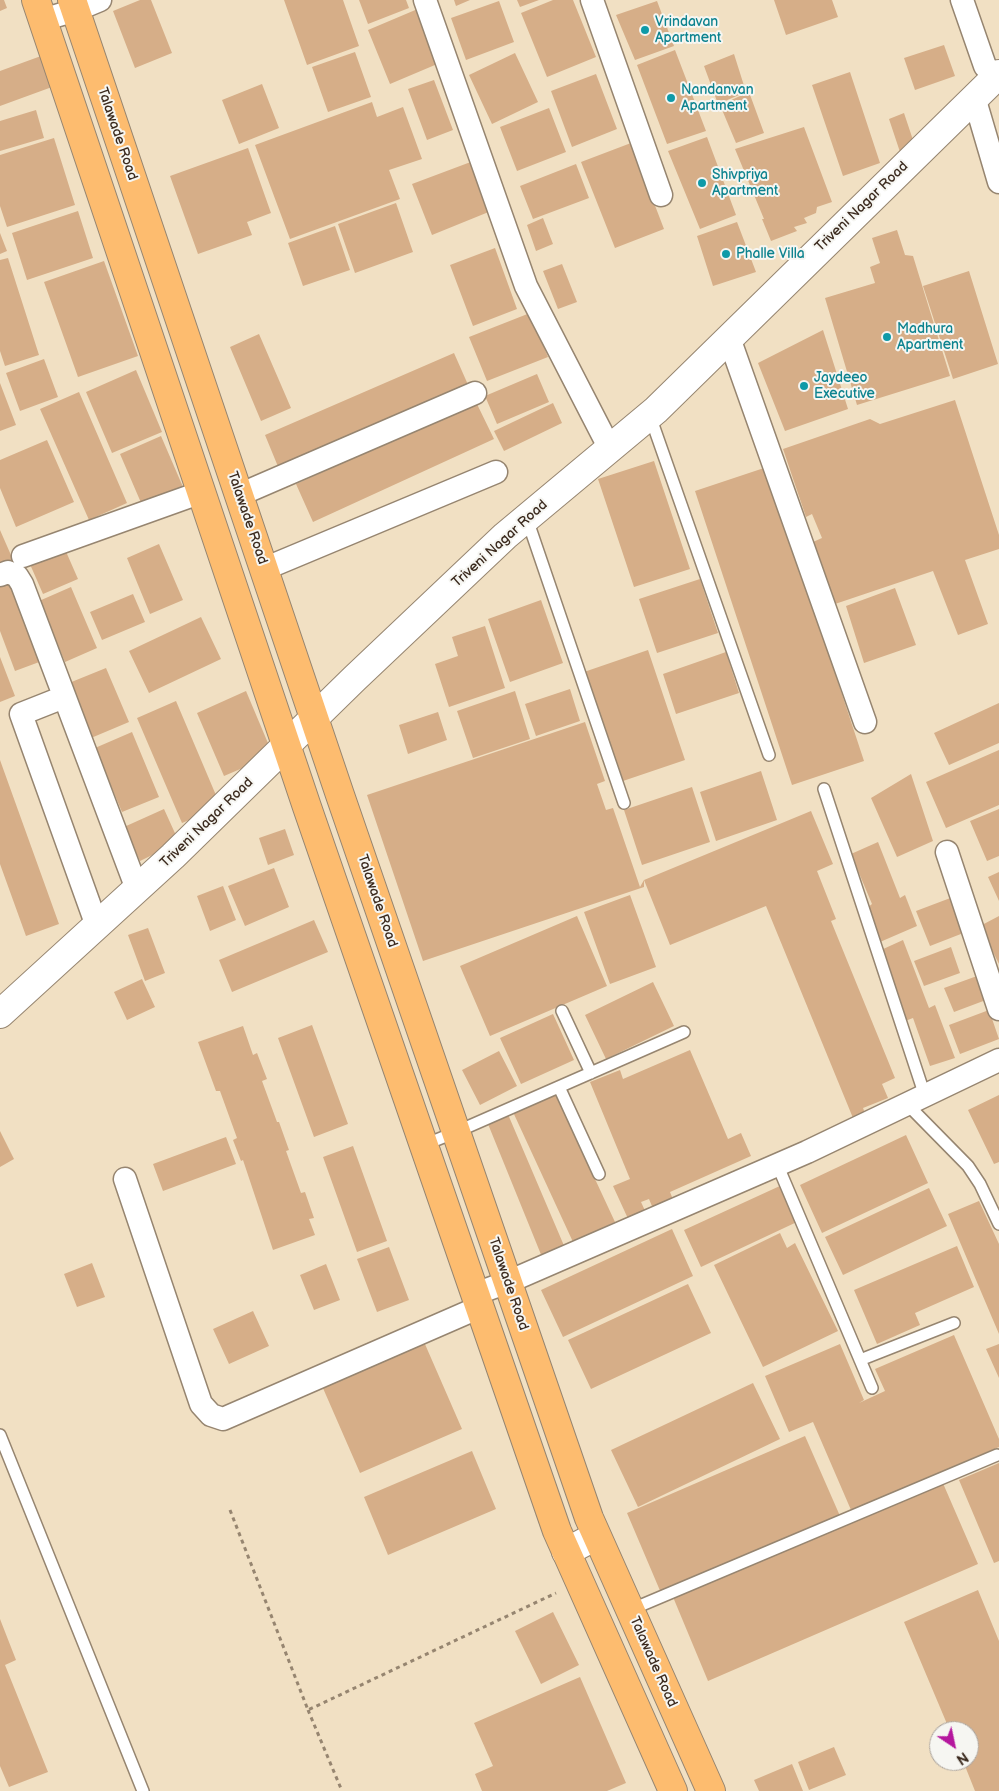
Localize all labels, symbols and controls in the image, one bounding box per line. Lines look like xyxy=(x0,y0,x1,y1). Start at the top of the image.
place label: Vrindavan Apartment xyxy=(655,14,721,46)
marker: Vrindavan Apartment xyxy=(639,24,651,36)
place label: Nandanvan Apartment xyxy=(681,82,754,114)
street label: Talawade Road xyxy=(93,85,141,183)
marker: Nandanvan Apartment xyxy=(665,92,677,104)
street label: Triveni Nagar Road xyxy=(812,158,912,256)
place label: Shivpriya Apartment xyxy=(712,167,778,200)
marker: Shivpriya Apartment xyxy=(696,177,708,189)
place label: Phalle Villa xyxy=(736,246,805,262)
marker: Phalle Villa xyxy=(720,248,732,260)
place label: Madhura Apartment xyxy=(897,321,963,354)
marker: Madhura Apartment xyxy=(881,331,893,343)
place label: Jaydeeo Executive xyxy=(814,370,875,402)
marker: Jaydeeo Executive xyxy=(798,380,810,392)
street label: Talawade Road xyxy=(223,469,271,567)
street label: Triveni Nagar Road xyxy=(449,497,551,591)
street label: Triveni Nagar Road xyxy=(157,774,257,872)
street label: Talawade Road xyxy=(353,852,401,950)
street label: Talawade Road xyxy=(484,1235,532,1333)
street label: Talawade Road xyxy=(626,1614,680,1710)
north arrow xyxy=(929,1721,979,1771)
text: N xyxy=(953,1748,971,1768)

